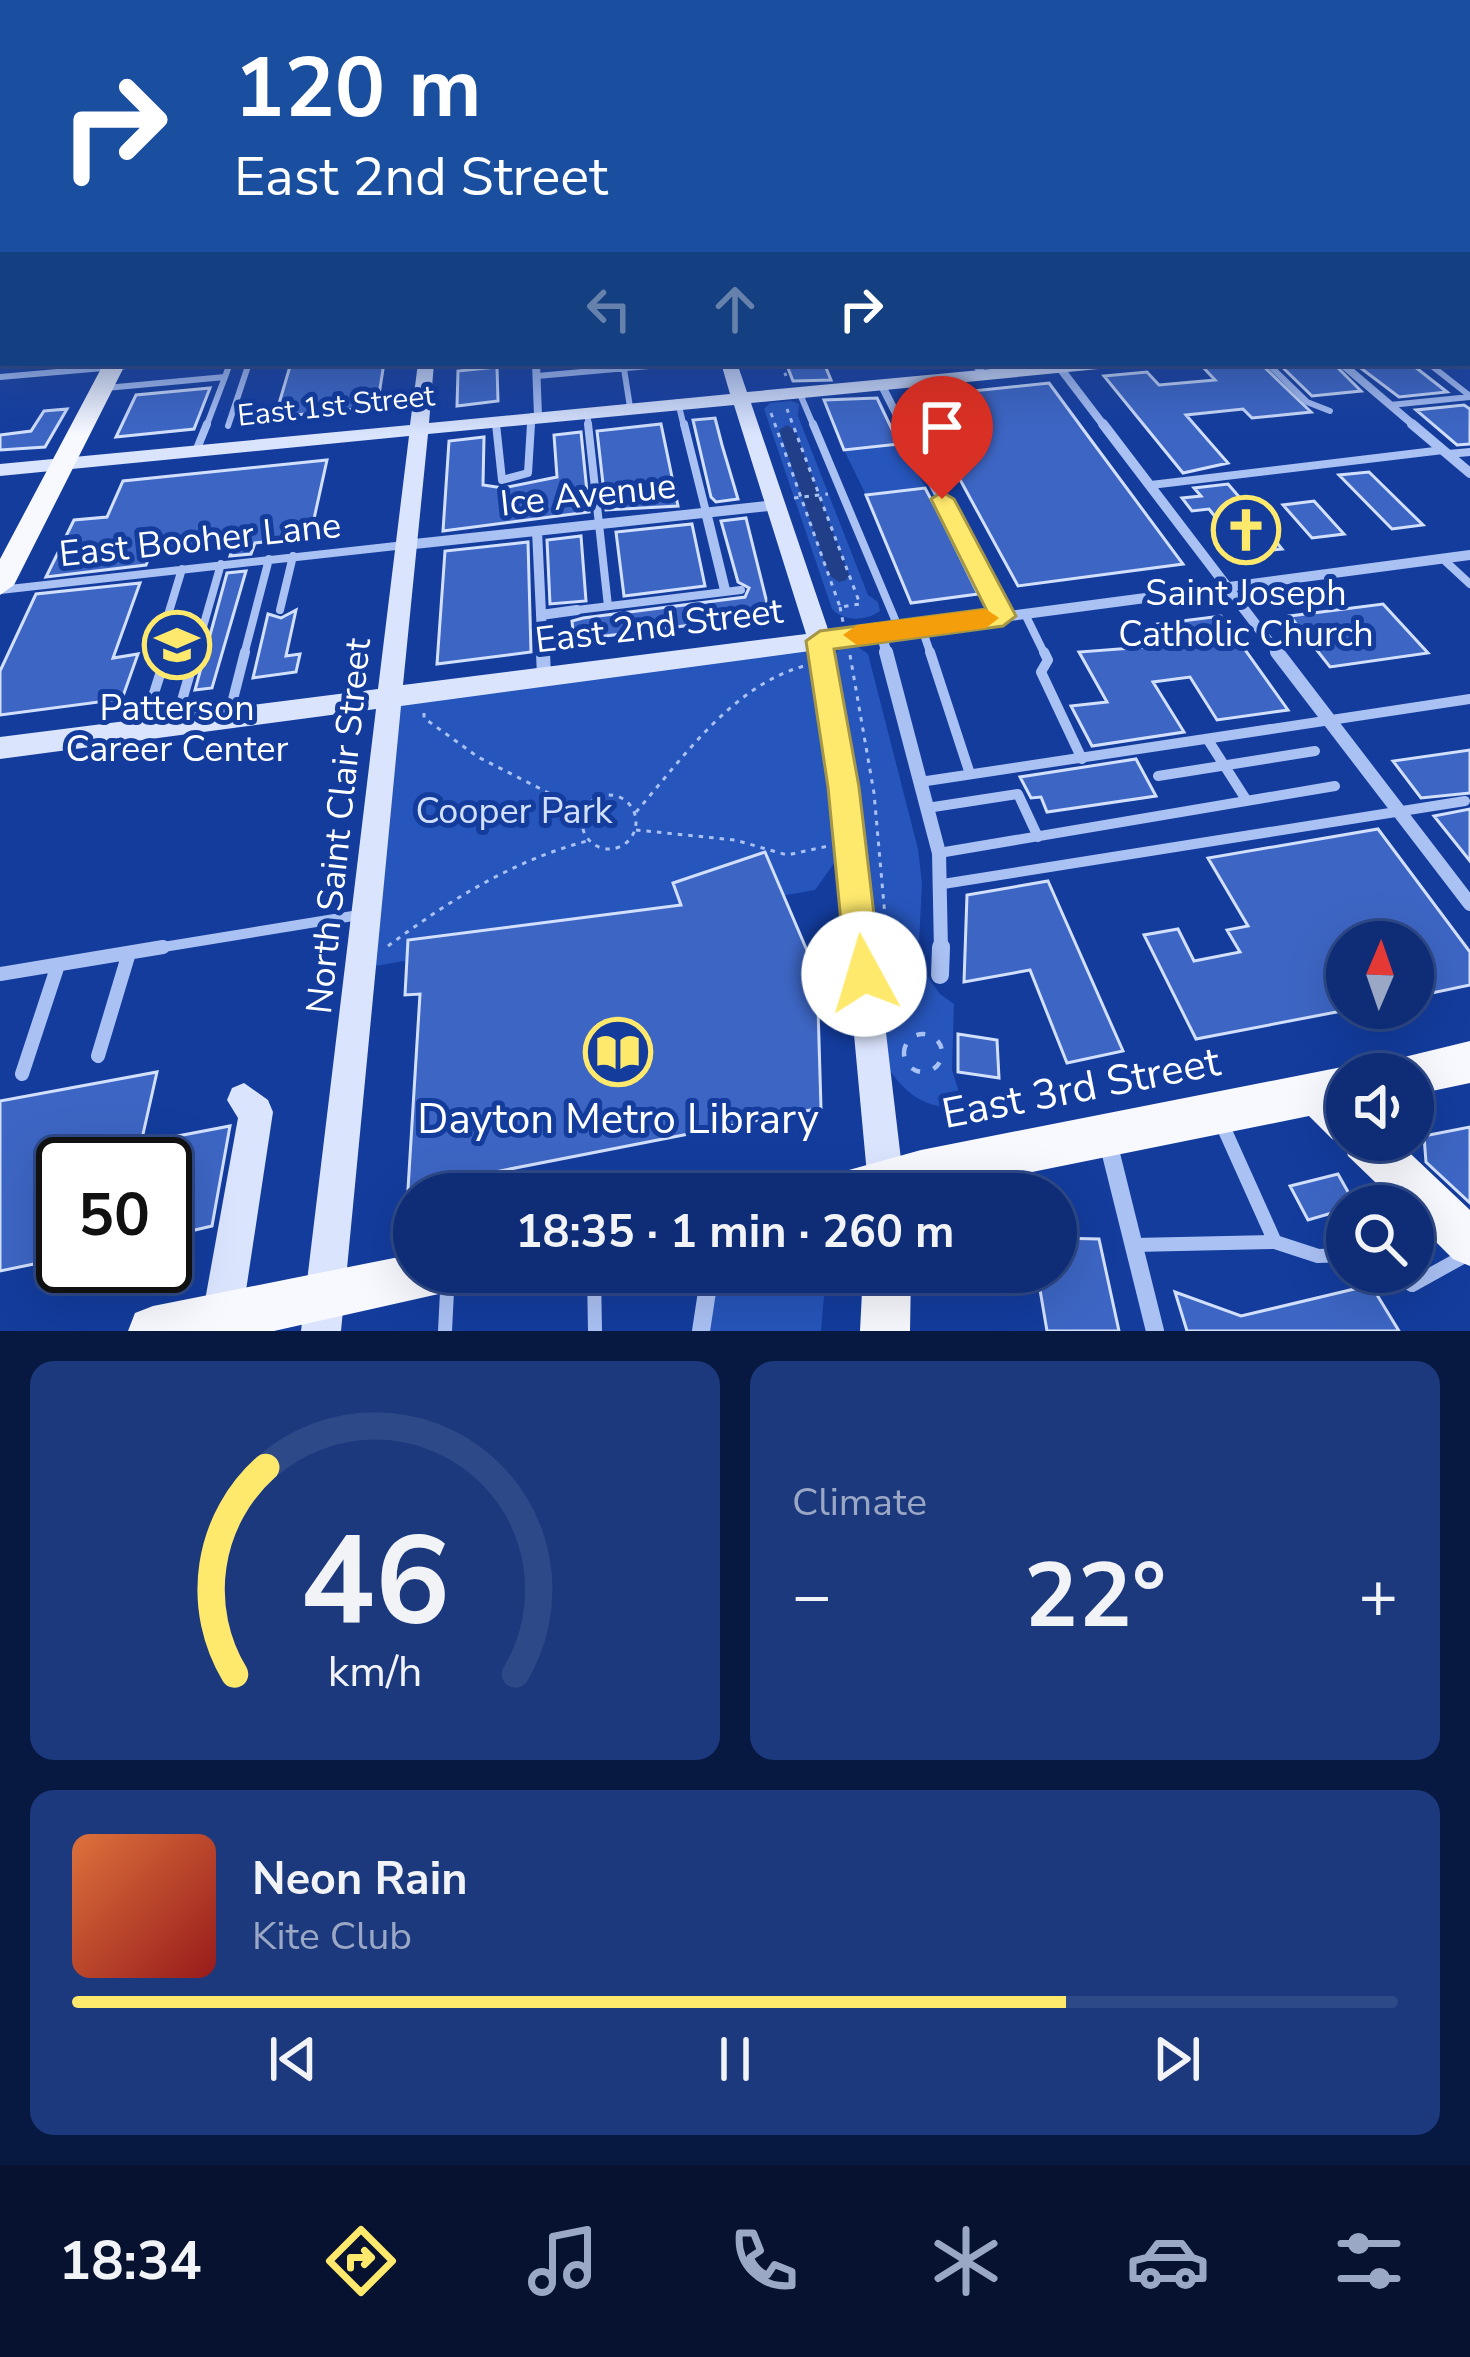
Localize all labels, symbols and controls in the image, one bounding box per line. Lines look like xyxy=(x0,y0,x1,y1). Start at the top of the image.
text: 120 m xyxy=(234,31,482,146)
icon: right xyxy=(36,48,192,204)
text: East 2nd Street xyxy=(234,140,608,214)
icon: left xyxy=(576,276,642,342)
icon: ahead xyxy=(702,276,768,342)
icon: right xyxy=(828,276,894,342)
street label: East 1st Street xyxy=(235,375,437,437)
pin xyxy=(891,376,993,499)
icon: arrive xyxy=(909,394,975,460)
street label: Ice Avenue xyxy=(498,461,678,529)
church icon: Saint Joseph Catholic Church xyxy=(1211,495,1281,565)
street label: East Booher Lane xyxy=(57,501,343,579)
place label: Saint Joseph Catholic Church xyxy=(1118,569,1374,659)
street label: East 2nd Street xyxy=(532,586,786,666)
school or university icon: Patterson Career Center xyxy=(142,610,212,680)
street label: North Saint Clair Street xyxy=(295,635,383,1016)
place label: Patterson Career Center xyxy=(66,684,289,774)
park label: Cooper Park xyxy=(415,787,614,836)
position arrow xyxy=(801,911,927,1037)
north arrow xyxy=(1326,921,1434,1029)
map controls xyxy=(1326,921,1434,1293)
library icon: Dayton Metro Library xyxy=(583,1017,653,1087)
street label: East 3rd Street xyxy=(937,1033,1225,1143)
button: sound xyxy=(1326,1053,1434,1161)
place label: Dayton Metro Library xyxy=(417,1091,819,1148)
speed limit sign: 50 xyxy=(36,1137,192,1293)
button: search xyxy=(1326,1185,1434,1293)
text: 18:35 · 1 min · 260 m xyxy=(515,1202,955,1263)
text: Climate xyxy=(792,1476,927,1529)
text: 46 xyxy=(300,1497,450,1667)
text: 22° xyxy=(1024,1535,1166,1658)
text: − xyxy=(792,1551,832,1641)
text: + xyxy=(1358,1551,1398,1641)
text: km/h xyxy=(328,1642,422,1700)
text: Neon Rain xyxy=(252,1849,468,1910)
text: Kite Club xyxy=(252,1910,412,1963)
icon: previous xyxy=(260,2026,326,2092)
icon: pause xyxy=(702,2026,768,2092)
icon: next xyxy=(1144,2026,1210,2092)
icon: directions xyxy=(319,2219,403,2303)
icon: music xyxy=(521,2219,605,2303)
icon: phone xyxy=(722,2219,806,2303)
icon: climate xyxy=(924,2219,1008,2303)
icon: car xyxy=(1126,2219,1210,2303)
icon: filters xyxy=(1327,2219,1411,2303)
text: 18:34 xyxy=(59,2224,202,2298)

